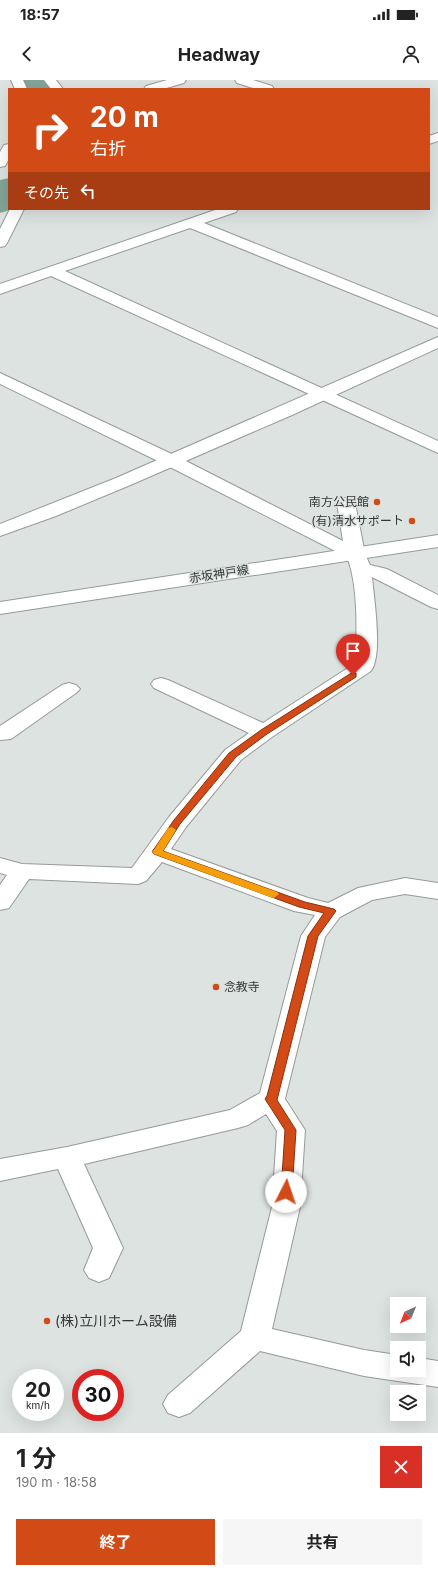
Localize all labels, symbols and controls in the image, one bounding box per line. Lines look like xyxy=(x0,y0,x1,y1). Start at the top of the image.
text: 18:57 xyxy=(20,5,60,24)
icon: back xyxy=(16,43,38,65)
icon: person xyxy=(400,43,422,65)
text: Headway xyxy=(178,44,260,65)
text: 20 m xyxy=(90,100,159,134)
icon: right xyxy=(24,104,76,156)
text: 右折 xyxy=(90,138,126,159)
icon: left xyxy=(77,180,99,202)
text: その先 xyxy=(24,183,69,202)
place label: 南方公民館 xyxy=(309,494,369,509)
marker: 南方公民館 xyxy=(372,497,382,507)
place label: (有)清水サポート xyxy=(311,513,404,528)
marker: (有)清水サポート xyxy=(407,516,417,526)
street label: 赤坂神戸線 xyxy=(188,561,250,586)
pin xyxy=(336,634,370,675)
icon: arrive xyxy=(342,640,364,662)
place label: 念教寺 xyxy=(224,979,260,994)
marker: 念教寺 xyxy=(211,982,221,992)
position arrow xyxy=(265,1171,307,1213)
north arrow xyxy=(390,1297,426,1333)
map controls xyxy=(390,1297,426,1421)
place label: (株)立川ホーム設備 xyxy=(55,1312,177,1329)
marker: (株)立川ホーム設備 xyxy=(42,1316,52,1326)
button: sound xyxy=(390,1341,426,1377)
speed limit sign: 30 xyxy=(72,1369,124,1421)
text: 20 xyxy=(25,1378,51,1402)
button: layers xyxy=(390,1385,426,1421)
text: km/h xyxy=(26,1399,50,1411)
text: 1 分 xyxy=(16,1444,56,1473)
button: close xyxy=(380,1446,422,1488)
text: 190 m · 18:58 xyxy=(16,1474,97,1490)
button: 終了 xyxy=(16,1519,215,1565)
button: 共有 xyxy=(223,1519,422,1565)

